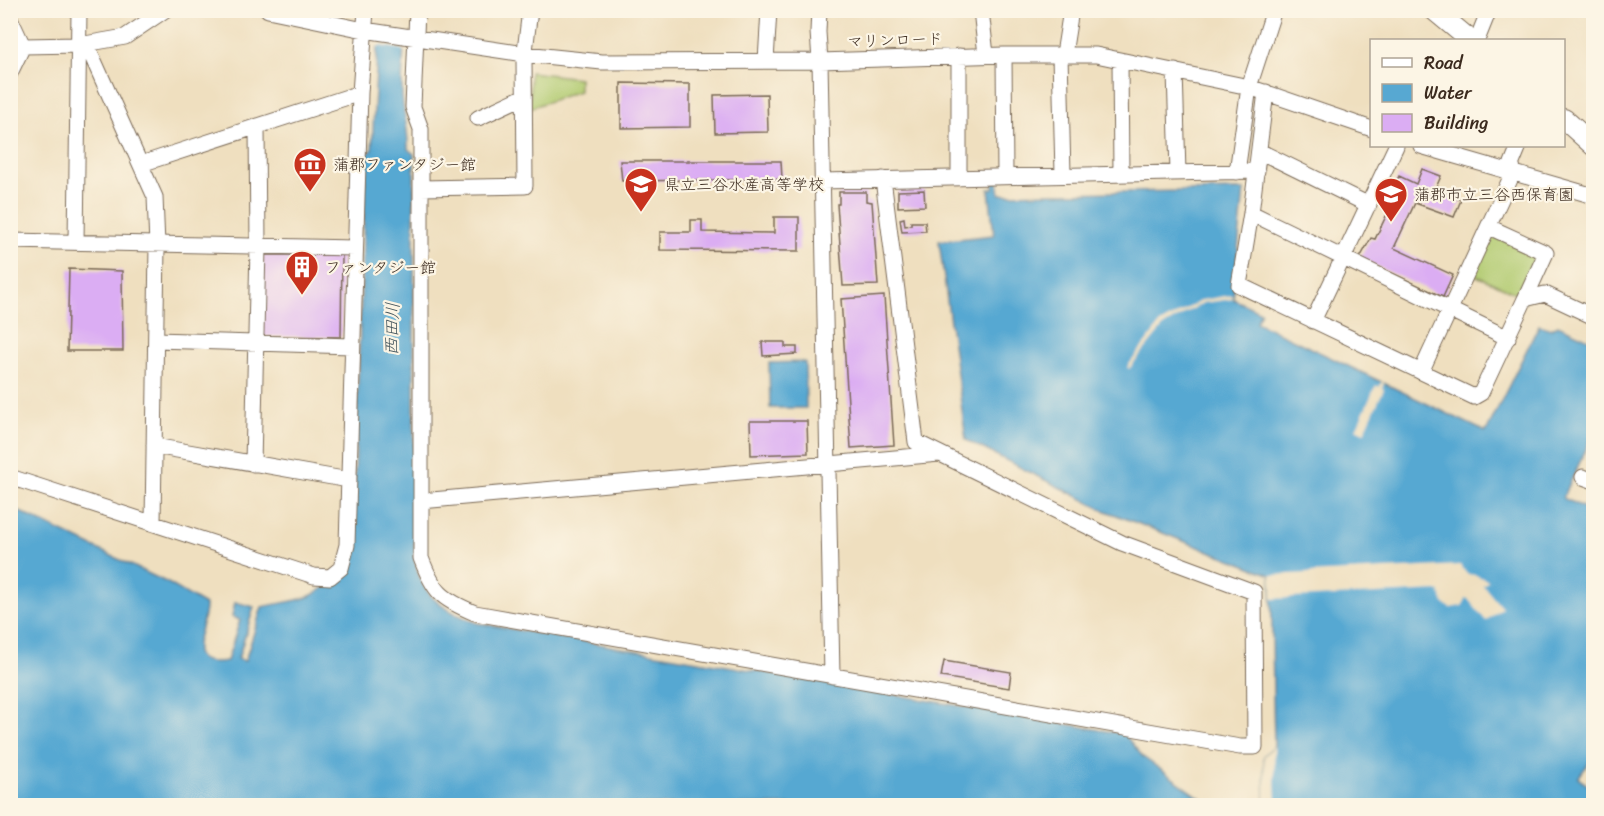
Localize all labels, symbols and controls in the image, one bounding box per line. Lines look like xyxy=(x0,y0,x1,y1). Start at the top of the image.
street label: マリンロード xyxy=(847,24,943,56)
legend xyxy=(1370,39,1565,147)
text: Road xyxy=(1424,47,1464,79)
text: Water xyxy=(1424,77,1473,109)
text: Building xyxy=(1424,107,1488,139)
museum icon: 蒲郡ファンタジー館 xyxy=(292,146,328,193)
place label: 蒲郡ファンタジー館 xyxy=(333,150,476,179)
school or university icon: 県立三谷水産高等学校 xyxy=(623,166,659,213)
place label: 県立三谷水産高等学校 xyxy=(664,170,824,199)
school or university icon: 蒲郡市立三谷西保育園 xyxy=(1373,176,1409,223)
place label: 蒲郡市立三谷西保育園 xyxy=(1414,180,1574,209)
building icon: ファンタジー館 xyxy=(284,249,320,296)
place label: ファンタジー館 xyxy=(325,253,436,282)
water label: 西田川 xyxy=(376,302,408,356)

